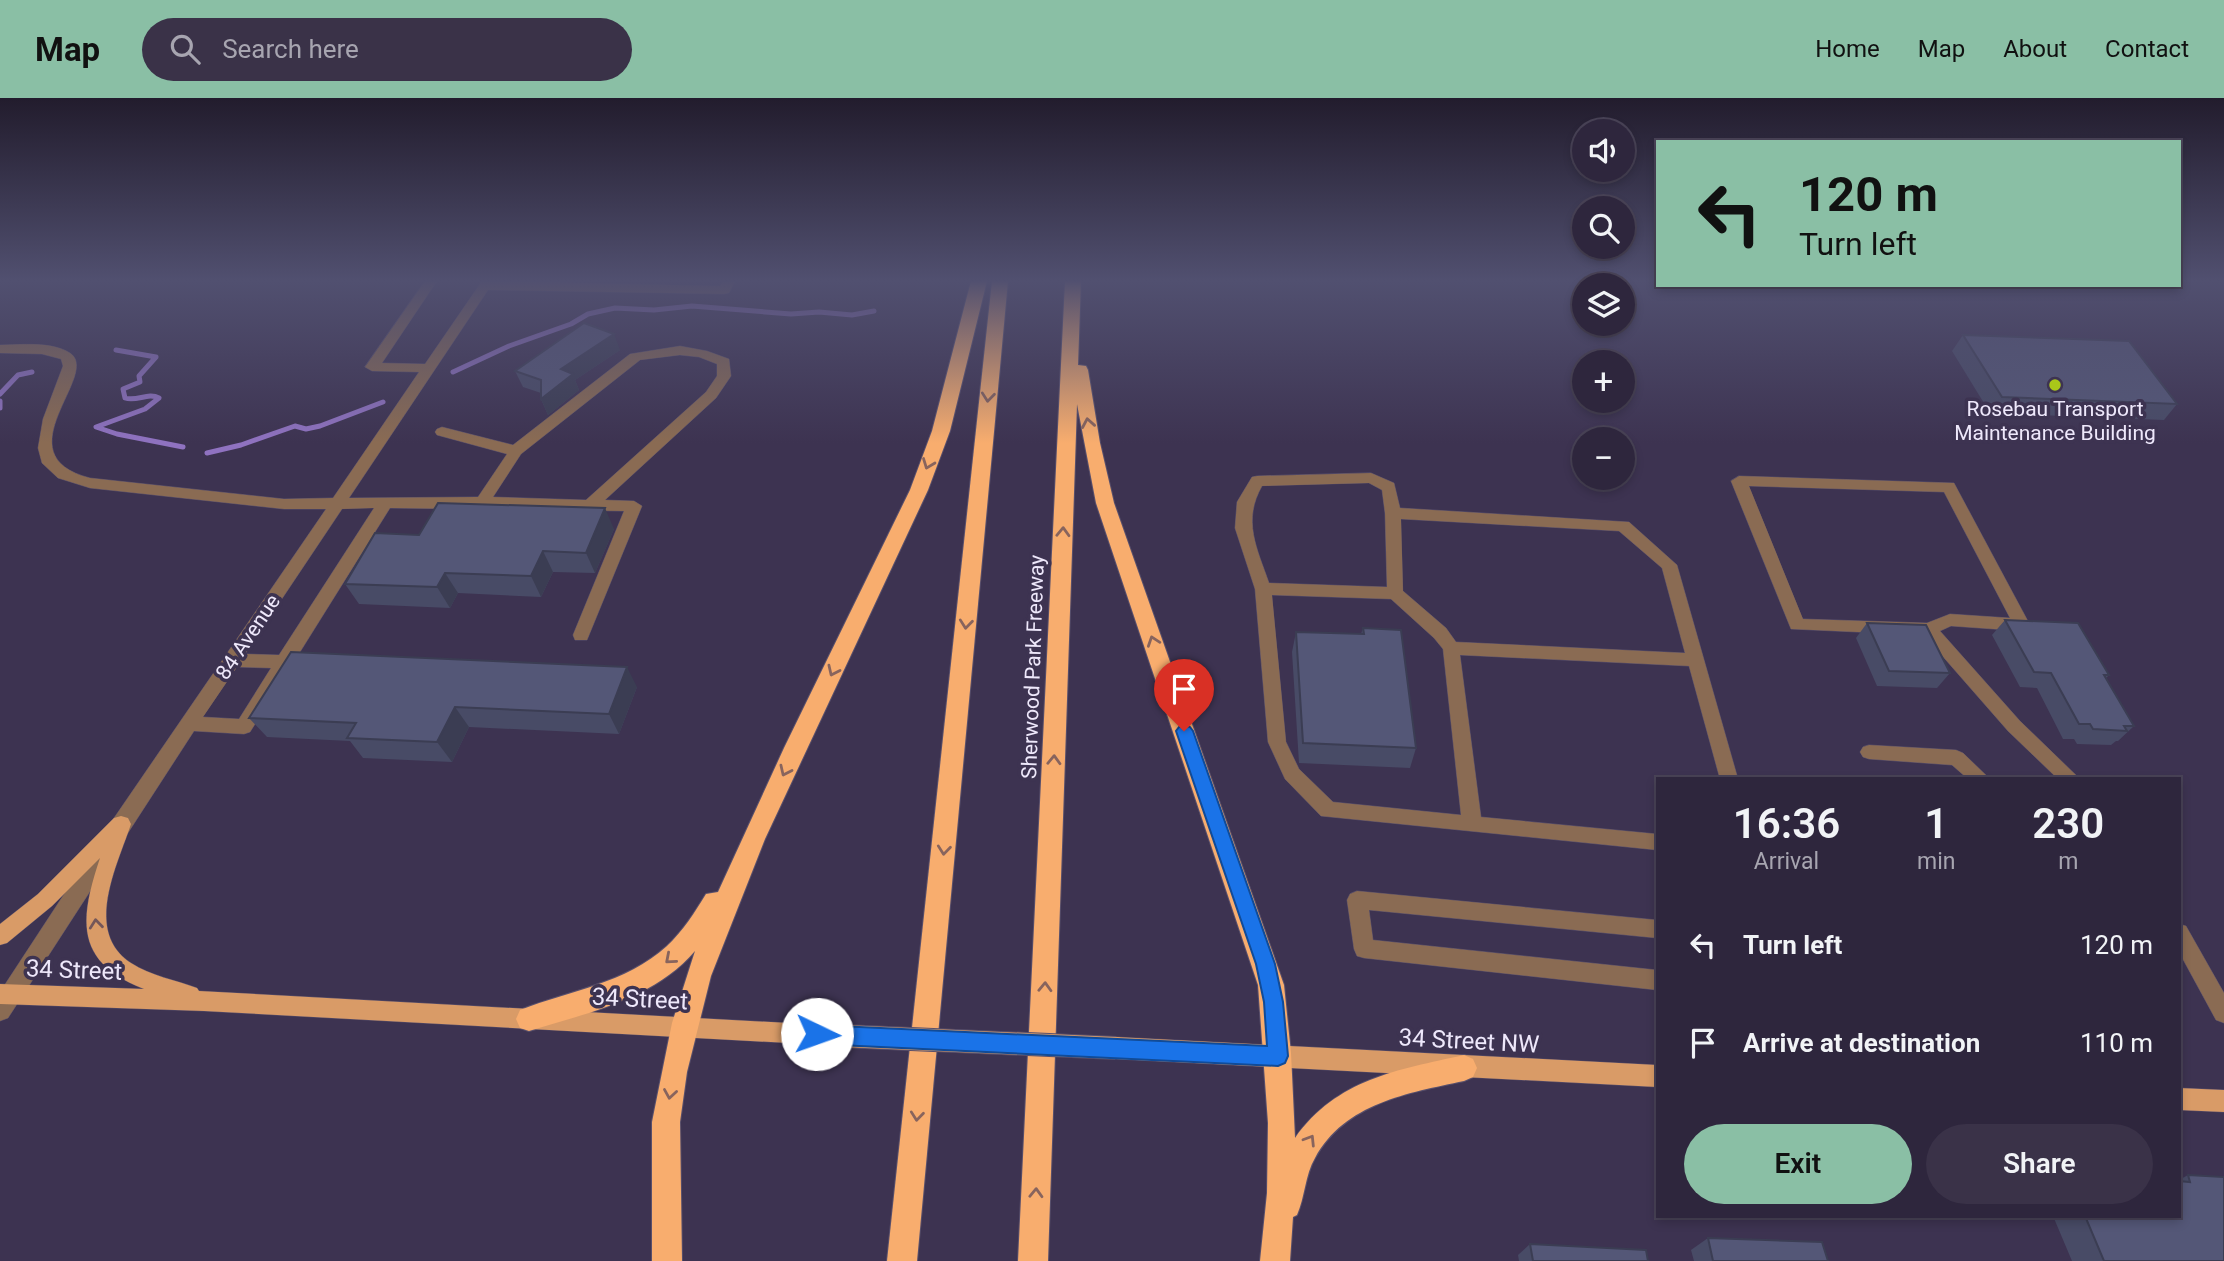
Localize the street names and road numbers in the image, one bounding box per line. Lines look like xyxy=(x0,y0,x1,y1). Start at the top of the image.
street label: Sherwood Park Freeway xyxy=(1017,554,1049,779)
street label: 84 Avenue xyxy=(211,590,285,684)
street label: 34 Street xyxy=(25,954,123,986)
street label: 34 Street xyxy=(591,983,689,1016)
street label: 34 Street NW xyxy=(1398,1023,1540,1059)

